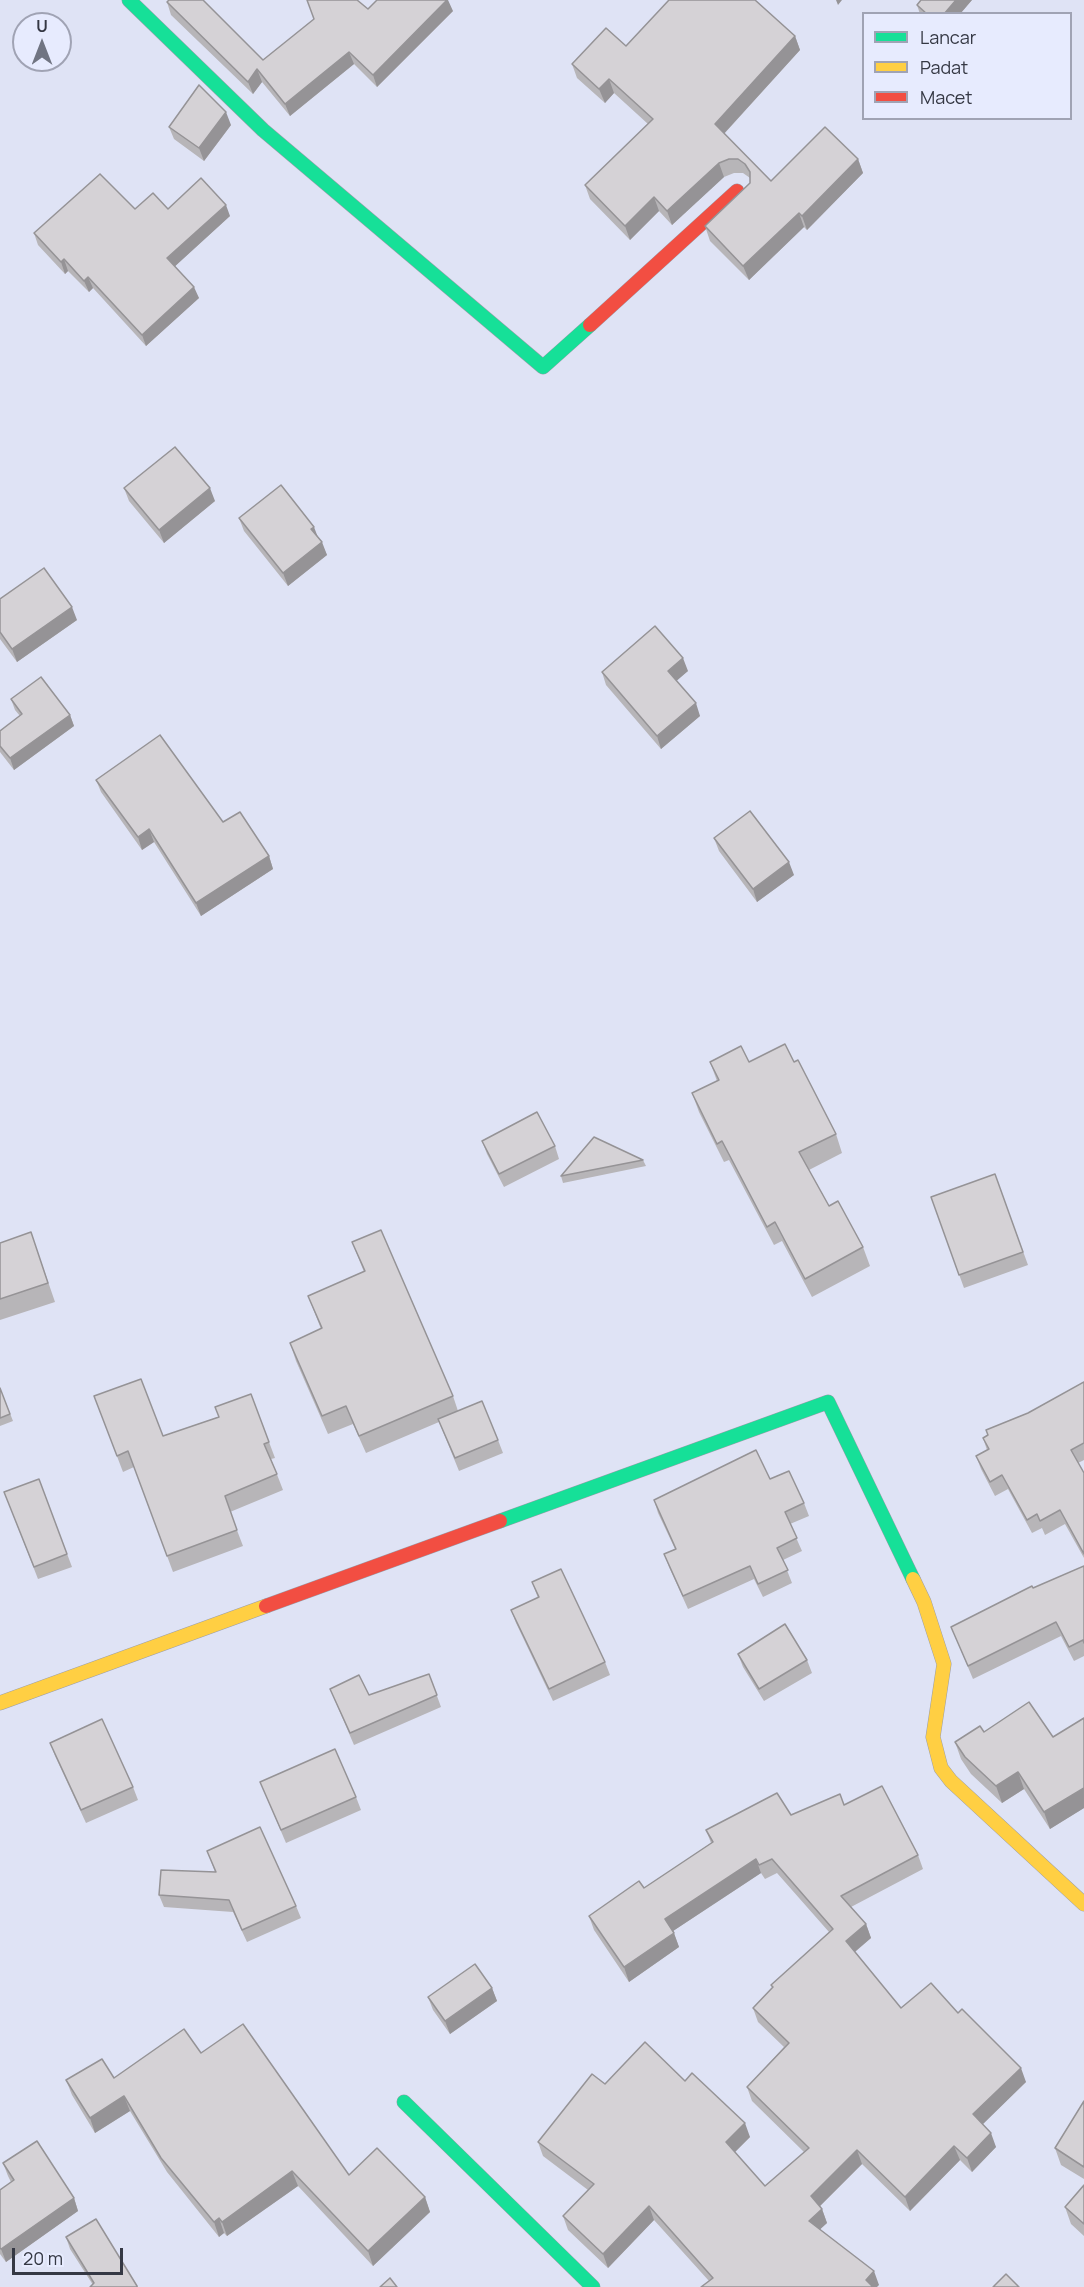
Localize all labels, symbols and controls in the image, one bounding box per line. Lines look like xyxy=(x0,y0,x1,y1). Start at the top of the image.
north arrow xyxy=(12,12,72,72)
legend xyxy=(862,12,1072,120)
text: U xyxy=(36,15,48,37)
text: Lancar xyxy=(920,25,976,49)
text: Padat xyxy=(920,55,968,79)
text: Macet xyxy=(920,85,973,109)
scale bar xyxy=(15,2236,126,2274)
text: 20 m xyxy=(23,2246,63,2270)

